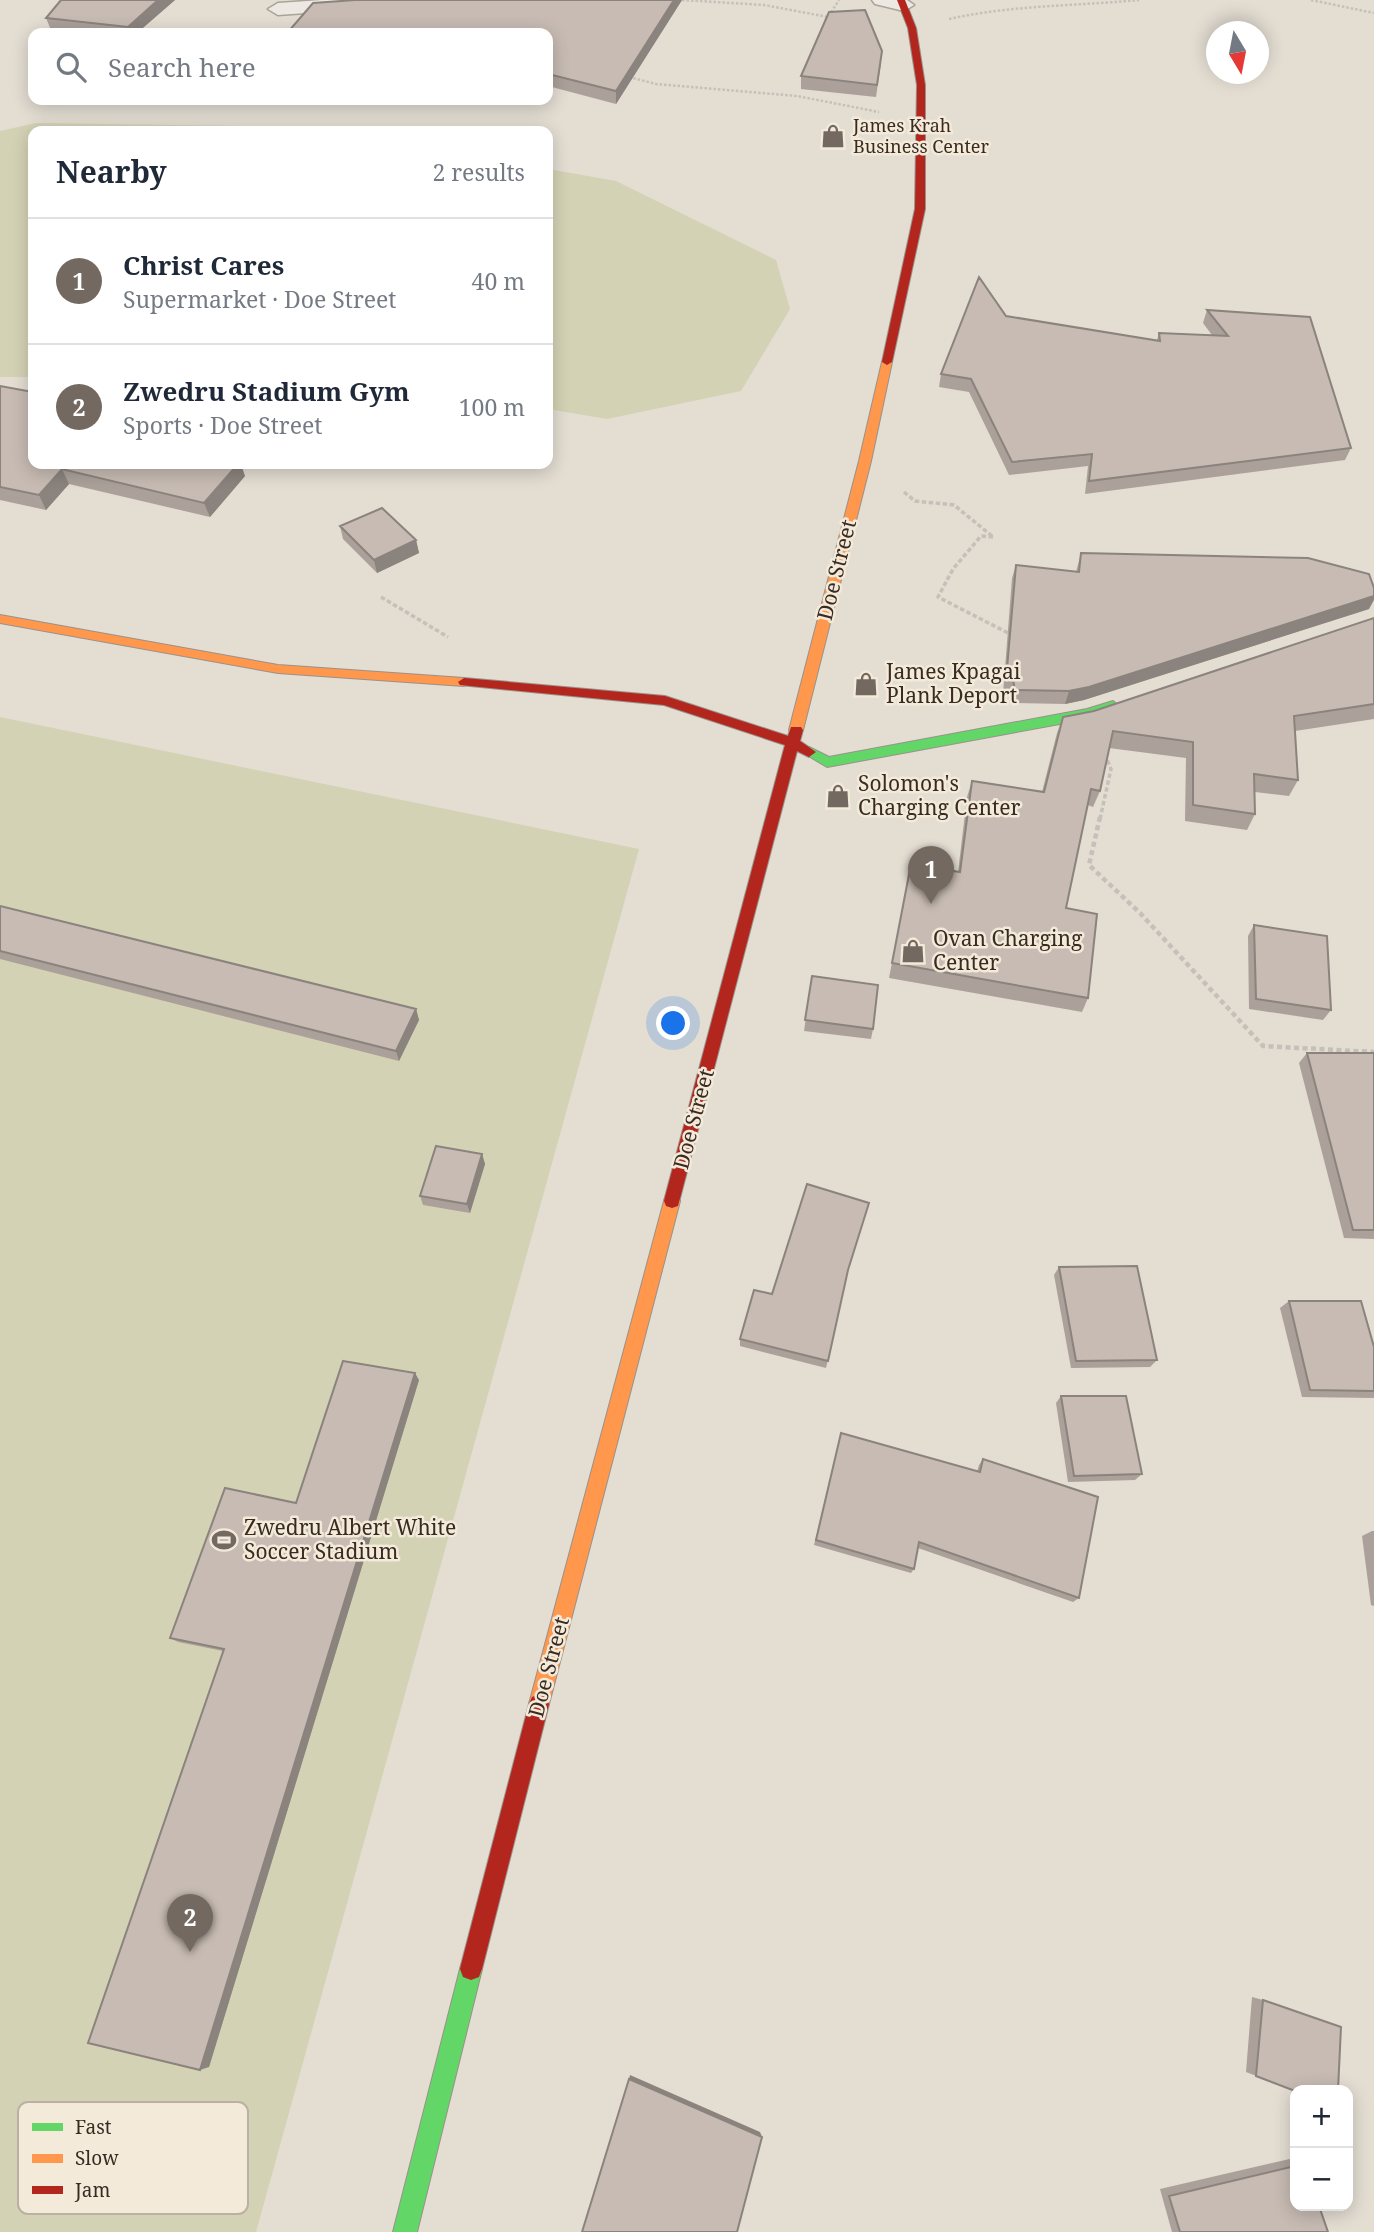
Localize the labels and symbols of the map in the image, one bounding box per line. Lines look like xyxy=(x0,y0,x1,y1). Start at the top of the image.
north arrow xyxy=(1206,21,1269,84)
place label: James Krah Business Center xyxy=(852,113,989,158)
shop icon: James Krah Business Center xyxy=(819,122,847,150)
street label: Doe Street xyxy=(810,517,862,623)
place label: James Kpagai Plank Deport xyxy=(885,657,1021,709)
shop icon: James Kpagai Plank Deport xyxy=(852,670,880,698)
place label: Solomon's Charging Center xyxy=(858,769,1021,821)
shop icon: Solomon's Charging Center xyxy=(824,782,852,810)
pin: 1 xyxy=(908,846,954,904)
place label: Ovan Charging Center xyxy=(933,924,1083,976)
shop icon: Ovan Charging Center xyxy=(899,937,927,965)
your location xyxy=(656,1006,690,1040)
street label: Doe Street xyxy=(666,1066,720,1172)
place label: Zwedru Albert White Soccer Stadium xyxy=(244,1513,456,1565)
sports icon: Zwedru Albert White Soccer Stadium xyxy=(210,1526,238,1554)
street label: Doe Street xyxy=(521,1614,575,1720)
pin: 2 xyxy=(167,1894,213,1952)
legend xyxy=(18,2102,248,2214)
text: Fast xyxy=(75,2114,112,2140)
text: Slow xyxy=(75,2145,119,2171)
text: Jam xyxy=(74,2177,110,2203)

